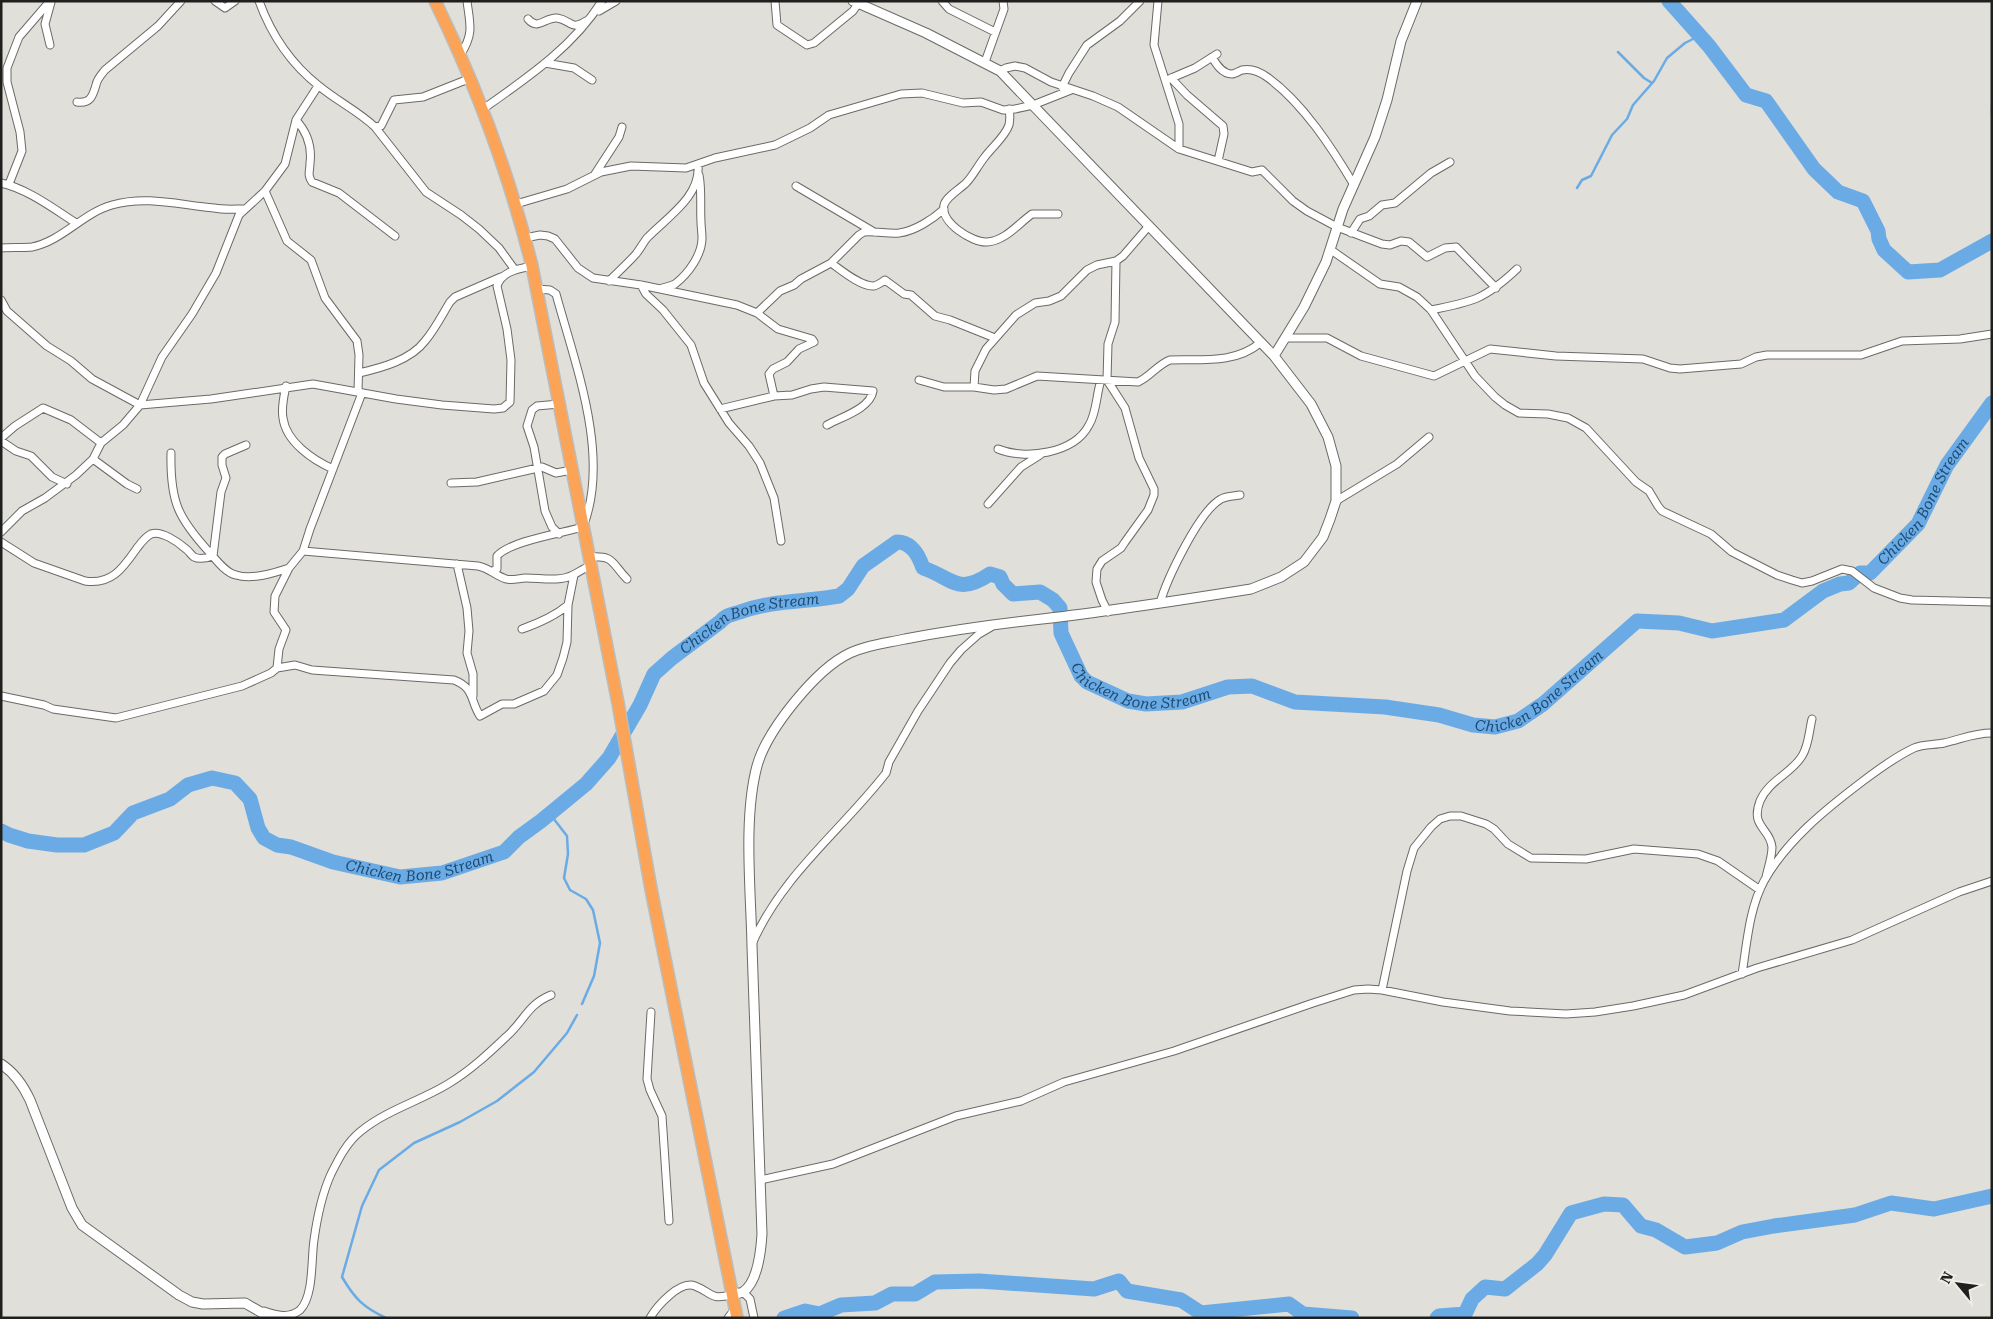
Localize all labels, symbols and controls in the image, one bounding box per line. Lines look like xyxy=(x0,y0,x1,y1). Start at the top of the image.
water label: Chicken Bone Stream xyxy=(1874,434,1973,569)
water label: Chicken Bone Stream xyxy=(676,590,820,658)
water label: Chicken Bone Stream xyxy=(1474,646,1607,736)
water label: Chicken Bone Stream xyxy=(1067,660,1213,713)
water label: Chicken Bone Stream xyxy=(344,847,496,886)
north arrow xyxy=(1933,1259,1983,1309)
text: N xyxy=(1937,1269,1956,1286)

